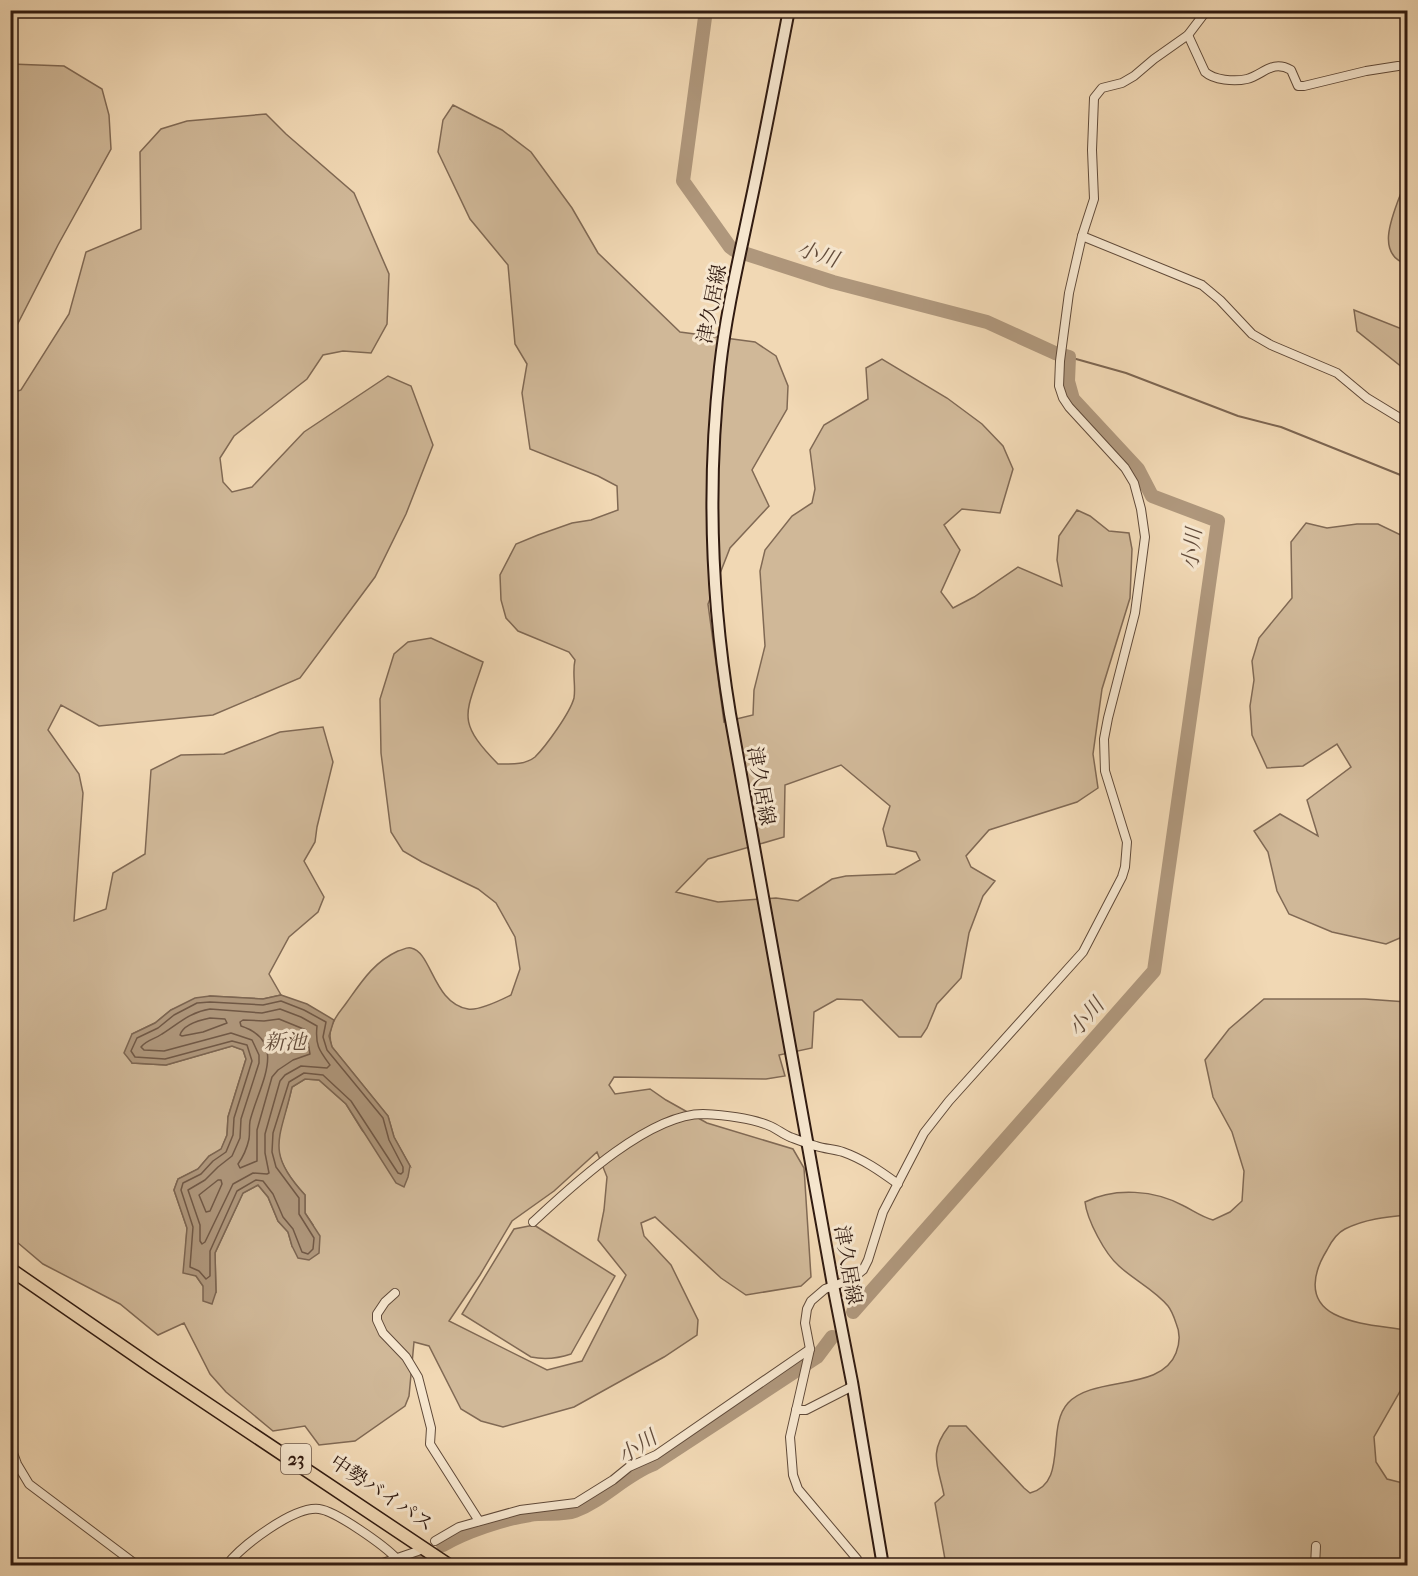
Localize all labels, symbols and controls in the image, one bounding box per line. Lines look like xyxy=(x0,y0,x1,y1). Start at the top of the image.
water label: 小川 xyxy=(794,236,844,273)
street label: 津久居線 xyxy=(693,263,731,345)
water label: 小川 xyxy=(1178,525,1206,571)
street label: 津久居線 xyxy=(743,745,779,827)
water label: 小川 xyxy=(1063,992,1110,1041)
water label: 新池 xyxy=(264,1030,308,1054)
street label: 津久居線 xyxy=(830,1224,866,1306)
water label: 小川 xyxy=(613,1424,663,1469)
road number: 23 xyxy=(281,1444,311,1474)
street label: 中勢バイパス xyxy=(326,1450,438,1536)

